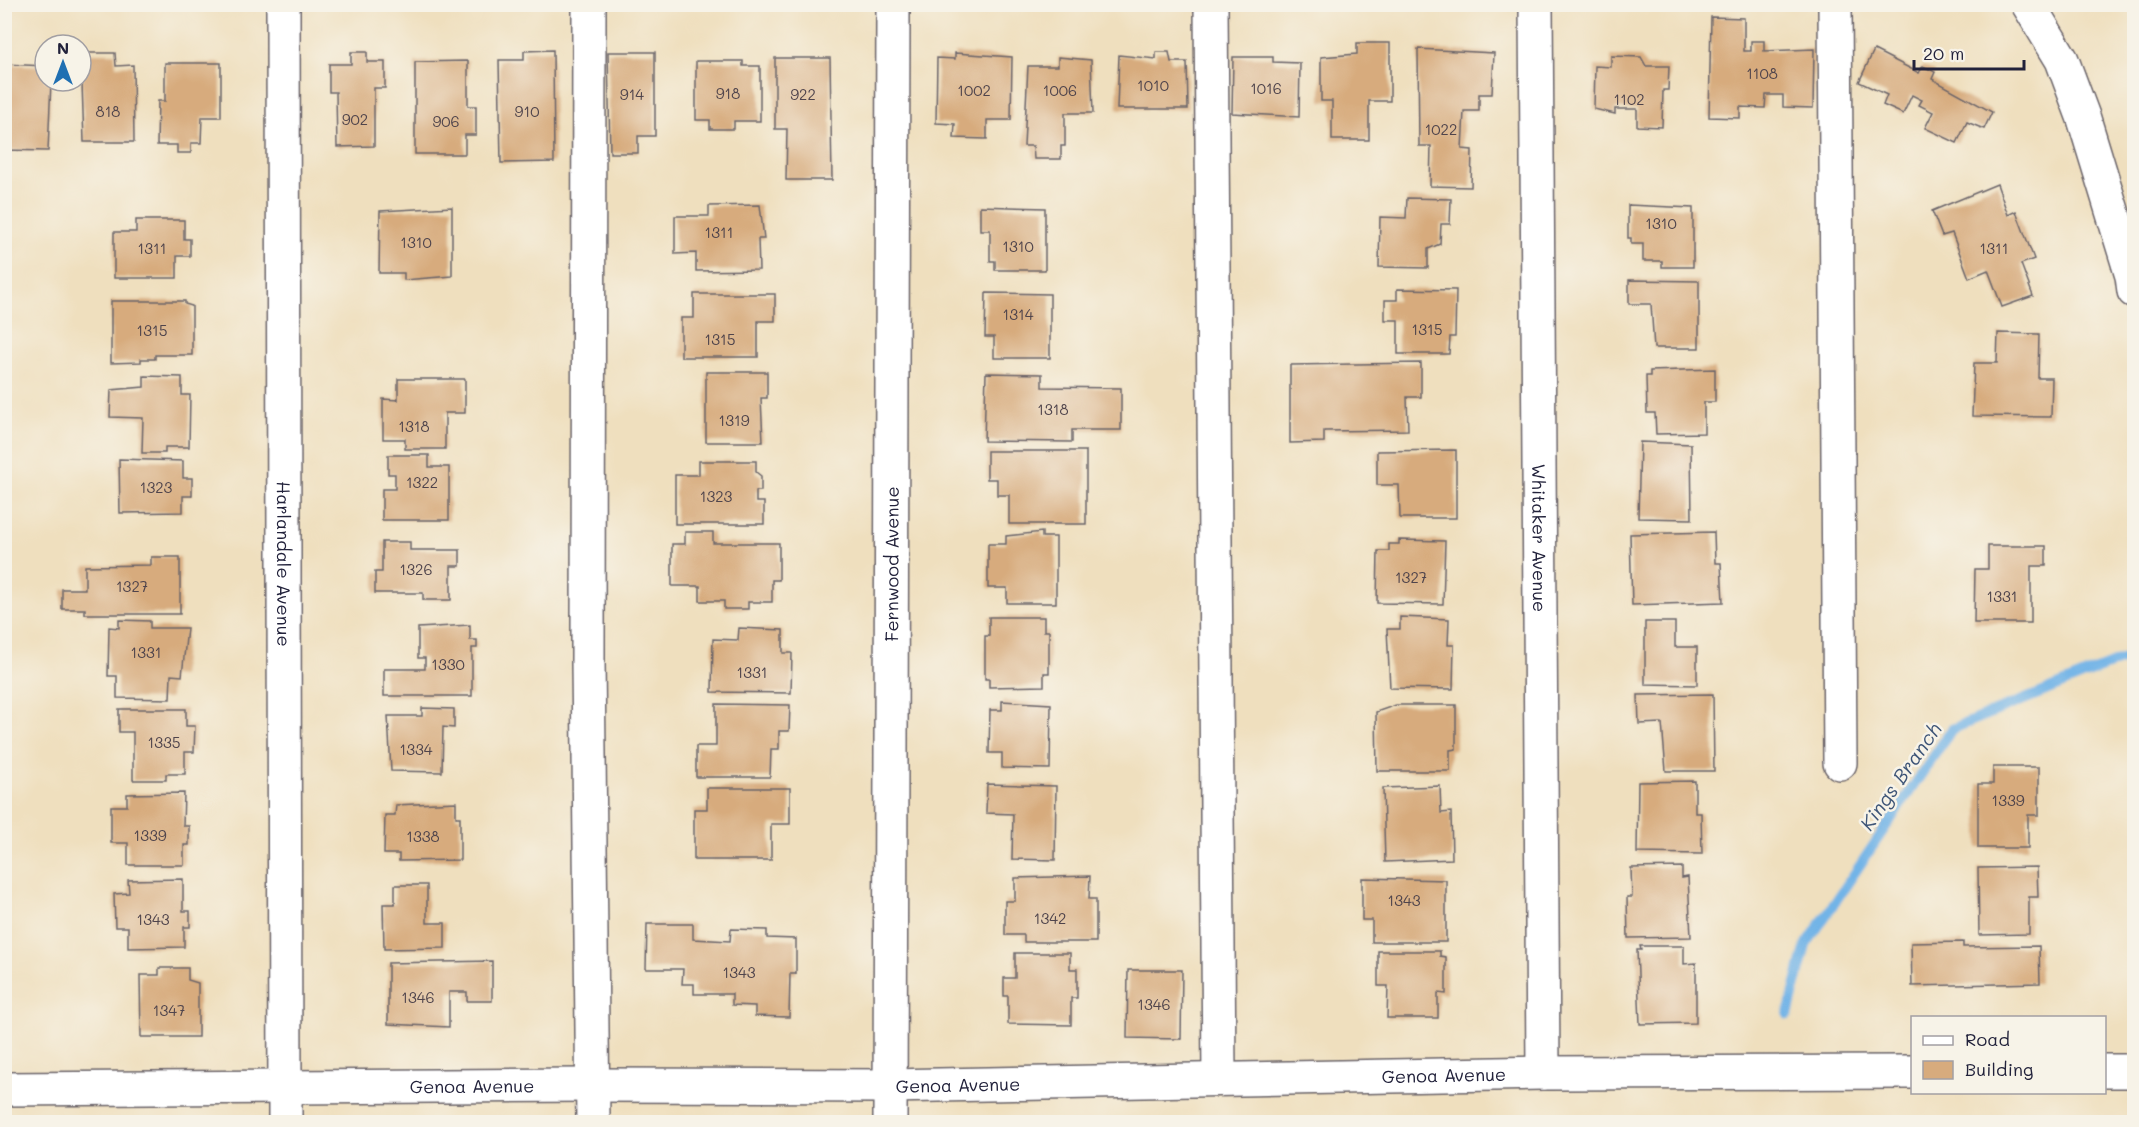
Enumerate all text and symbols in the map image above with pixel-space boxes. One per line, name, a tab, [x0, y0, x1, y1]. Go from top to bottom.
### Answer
north arrow	[33, 33, 93, 93]
scale bar	[1914, 33, 2024, 71]
text: N	[57, 37, 69, 58]
text: 20 m	[1923, 41, 1964, 65]
house number: 1108	[1746, 63, 1778, 83]
house number: 1010	[1137, 75, 1169, 95]
house number: 1016	[1250, 78, 1282, 98]
house number: 1002	[957, 80, 991, 100]
house number: 1006	[1043, 80, 1077, 100]
house number: 918	[716, 83, 740, 103]
house number: 914	[620, 84, 644, 104]
house number: 922	[790, 84, 816, 104]
house number: 1102	[1613, 89, 1645, 109]
house number: 818	[96, 101, 120, 121]
house number: 910	[515, 101, 539, 121]
house number: 902	[342, 109, 368, 129]
house number: 906	[432, 111, 460, 131]
house number: 1022	[1425, 119, 1457, 139]
house number: 1310	[1645, 213, 1677, 233]
house number: 1311	[705, 222, 733, 242]
house number: 1310	[400, 232, 432, 252]
house number: 1310	[1002, 236, 1034, 256]
house number: 1311	[138, 238, 166, 258]
house number: 1311	[1980, 238, 2008, 258]
house number: 1314	[1002, 304, 1034, 324]
house number: 1315	[1412, 319, 1442, 339]
house number: 1315	[137, 320, 167, 340]
house number: 1315	[705, 329, 735, 349]
house number: 1318	[1037, 399, 1069, 419]
house number: 1319	[718, 410, 750, 430]
house number: 1318	[398, 416, 430, 436]
street label: Whitaker Avenue	[1527, 464, 1552, 612]
house number: 1322	[406, 472, 438, 492]
house number: 1323	[140, 477, 173, 497]
street label: Harlandale Avenue	[272, 481, 296, 647]
house number: 1323	[700, 486, 733, 506]
street label: Fernwood Avenue	[879, 486, 904, 642]
house number: 1326	[400, 559, 432, 579]
house number: 1327	[1395, 567, 1427, 587]
house number: 1327	[116, 576, 148, 596]
house number: 1331	[1987, 586, 2018, 606]
house number: 1331	[131, 642, 162, 662]
house number: 1330	[431, 654, 465, 674]
house number: 1331	[737, 662, 768, 682]
water label: Kings Branch	[1853, 717, 1947, 835]
house number: 1335	[147, 732, 181, 752]
house number: 1334	[399, 739, 433, 759]
house number: 1339	[1991, 790, 2025, 810]
house number: 1339	[133, 825, 167, 845]
house number: 1338	[406, 826, 440, 846]
house number: 1343	[1387, 890, 1421, 910]
house number: 1342	[1034, 908, 1066, 928]
house number: 1343	[136, 909, 170, 929]
house number: 1343	[722, 962, 756, 982]
house number: 1346	[401, 987, 435, 1007]
house number: 1346	[1137, 994, 1171, 1014]
house number: 1347	[153, 1000, 185, 1020]
legend	[1911, 1016, 2106, 1094]
text: Road	[1965, 1027, 2010, 1051]
text: Building	[1965, 1057, 2033, 1081]
street label: Genoa Avenue	[1381, 1062, 1506, 1088]
street label: Genoa Avenue	[895, 1071, 1020, 1098]
street label: Genoa Avenue	[410, 1073, 534, 1098]

